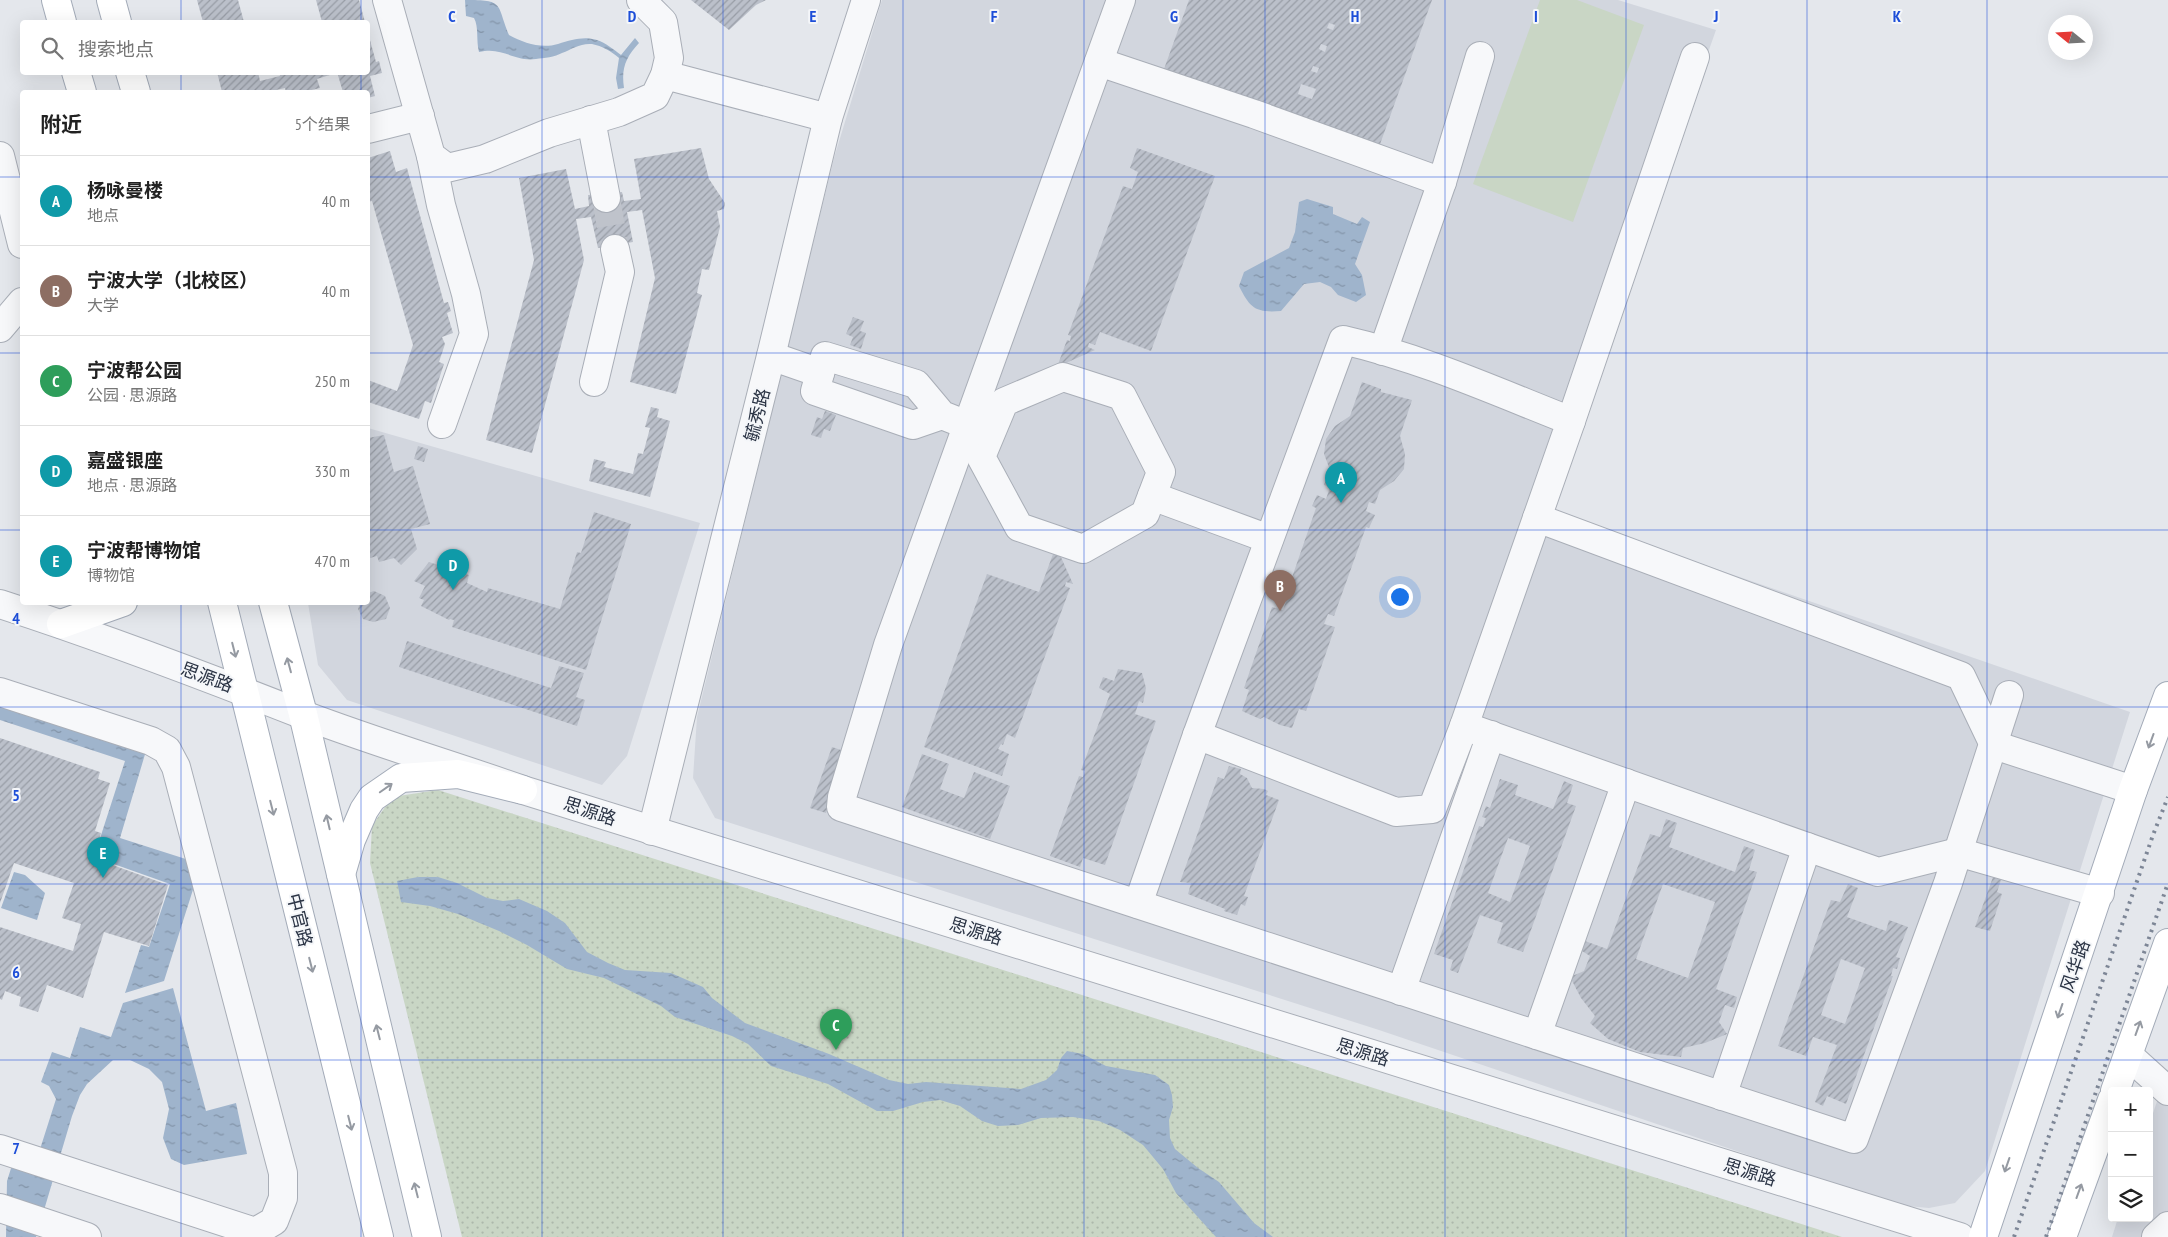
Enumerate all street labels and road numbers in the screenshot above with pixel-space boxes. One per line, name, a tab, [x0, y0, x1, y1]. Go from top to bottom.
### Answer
street label: 毓秀路	[739, 386, 775, 444]
street label: 思源路	[178, 657, 236, 697]
street label: 思源路	[561, 792, 619, 830]
street label: 中官路	[282, 891, 318, 949]
street label: 思源路	[947, 912, 1005, 950]
street label: 风华路	[2055, 937, 2095, 995]
street label: 思源路	[1334, 1033, 1392, 1071]
street label: 思源路	[1721, 1153, 1779, 1191]

